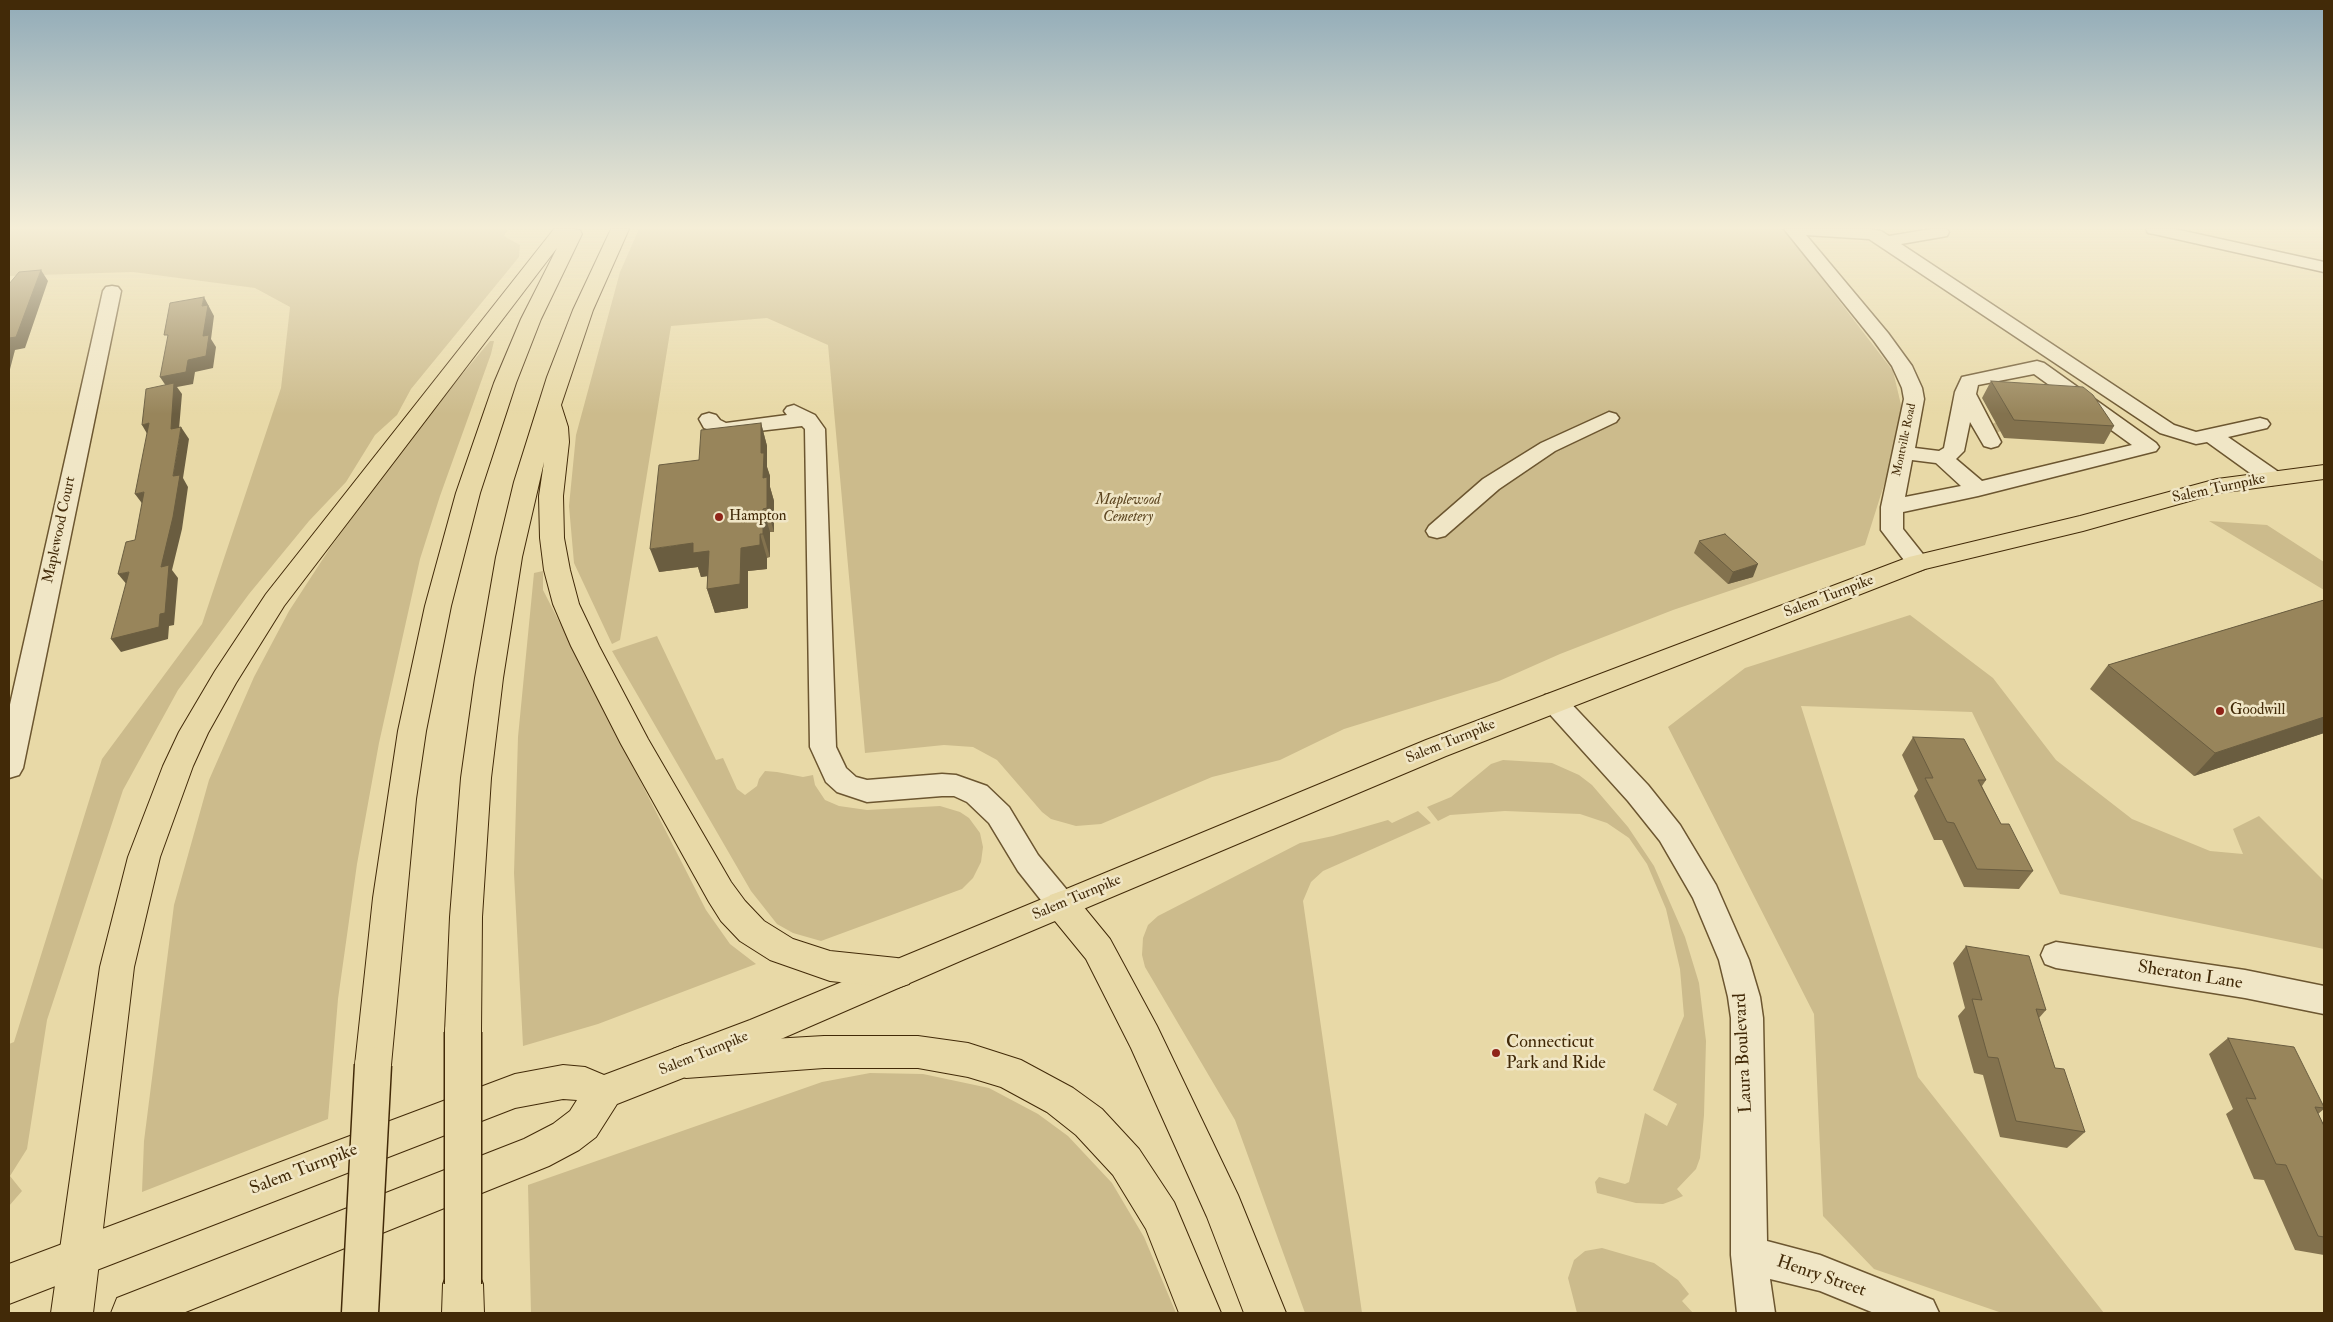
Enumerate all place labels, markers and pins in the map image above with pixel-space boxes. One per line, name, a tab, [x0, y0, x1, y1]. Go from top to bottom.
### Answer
place label: Hampton	[729, 508, 786, 526]
marker: Hampton	[713, 511, 725, 523]
place label: Goodwill	[2230, 702, 2285, 720]
marker: Goodwill	[2214, 705, 2226, 717]
place label: Connecticut Park and Ride	[1506, 1032, 1606, 1074]
marker: Connecticut Park and Ride	[1490, 1047, 1502, 1059]

